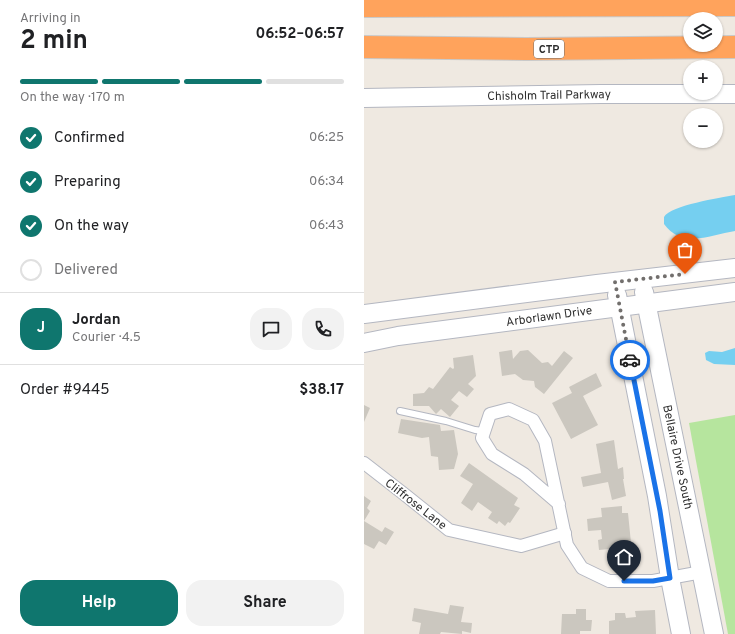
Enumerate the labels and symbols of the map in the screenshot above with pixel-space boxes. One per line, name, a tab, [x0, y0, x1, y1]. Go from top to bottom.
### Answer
road number: CTP	[534, 40, 564, 58]
street label: Chisholm Trail Parkway	[487, 87, 611, 105]
pin	[668, 233, 702, 274]
street label: Arborlawn Drive	[505, 303, 593, 331]
courier	[610, 340, 650, 380]
street label: Bellaire Drive South	[658, 403, 696, 511]
street label: Cliffrose Lane	[381, 476, 450, 534]
pin	[607, 540, 641, 581]

